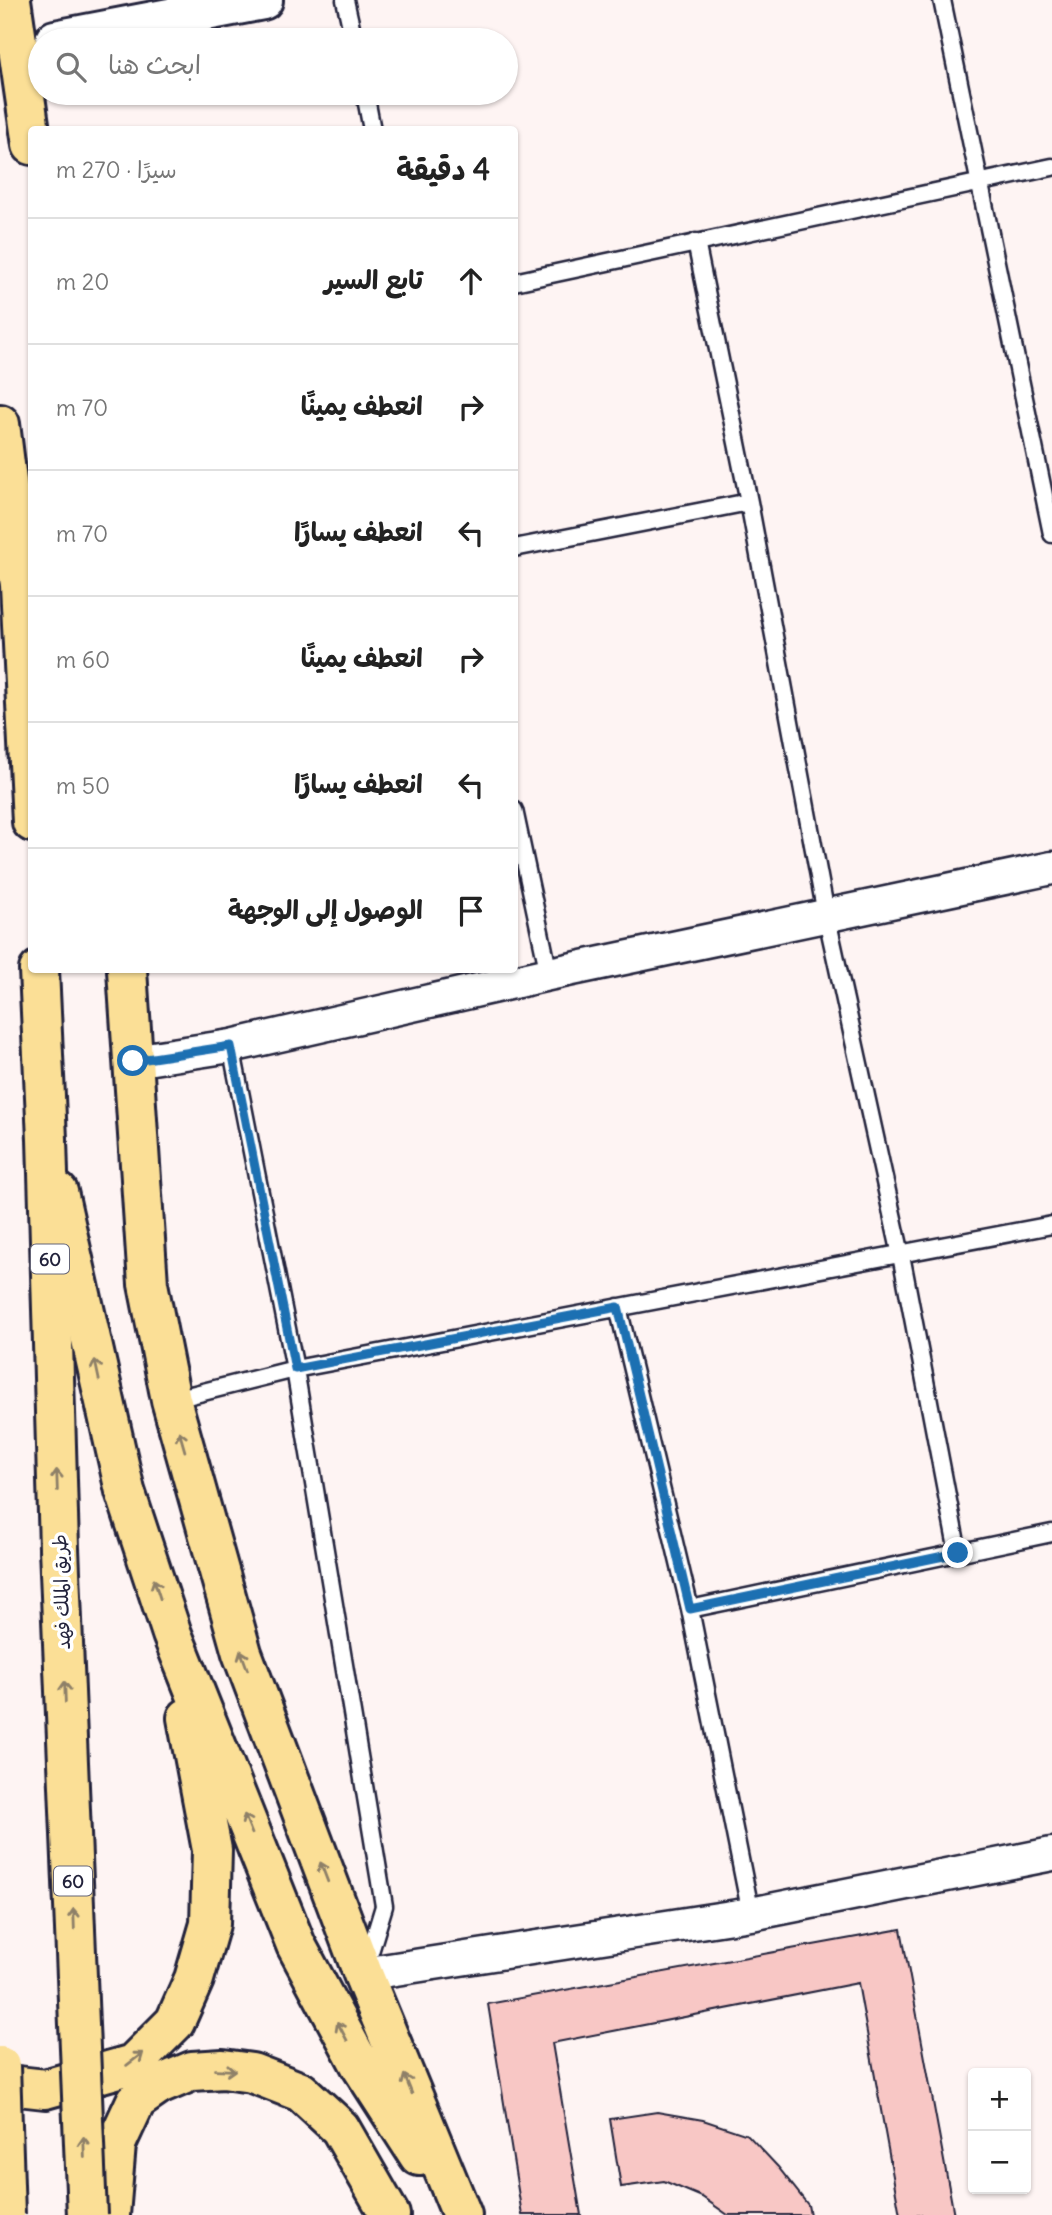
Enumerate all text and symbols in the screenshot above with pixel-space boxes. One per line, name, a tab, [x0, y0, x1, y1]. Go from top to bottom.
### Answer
search box	[28, 28, 518, 105]
icon: search	[52, 48, 90, 86]
text: ابحث هنا	[108, 48, 201, 81]
text: 4 دقيقة	[396, 150, 490, 188]
text: سيرًا · 270 m	[56, 155, 177, 184]
icon: ahead	[452, 262, 490, 300]
text: تابع السير	[324, 263, 423, 296]
text: 20 m	[56, 267, 109, 296]
icon: right	[452, 388, 490, 426]
text: انعطف يمينًا	[301, 389, 423, 422]
text: 70 m	[56, 393, 108, 422]
icon: left	[452, 514, 490, 552]
text: انعطف يسارًا	[294, 515, 423, 548]
text: 70 m	[56, 519, 108, 548]
icon: right	[452, 640, 490, 678]
text: انعطف يمينًا	[301, 641, 423, 674]
text: 60 m	[56, 645, 110, 674]
icon: left	[452, 766, 490, 804]
text: انعطف يسارًا	[294, 767, 423, 800]
text: 50 m	[56, 771, 110, 800]
icon: arrive	[452, 892, 490, 930]
text: الوصول إلى الوجهة	[228, 893, 423, 926]
route start	[117, 1045, 148, 1076]
road number: 60	[31, 1244, 69, 1274]
one-way arrow	[90, 1359, 104, 1382]
one-way arrow	[175, 1430, 188, 1453]
one-way arrow	[50, 1468, 64, 1491]
street label: طريق الملك فهد	[47, 1534, 75, 1650]
route end	[942, 1537, 973, 1568]
one-way arrow	[150, 1578, 163, 1600]
one-way arrow	[237, 1649, 249, 1671]
one-way arrow	[59, 1681, 72, 1704]
one-way arrow	[240, 1814, 253, 1835]
one-way arrow	[317, 1862, 330, 1884]
road number: 60	[54, 1867, 92, 1896]
one-way arrow	[68, 1908, 81, 1931]
one-way arrow	[335, 2021, 349, 2041]
one-way arrow	[126, 2052, 145, 2067]
one-way arrow	[213, 2064, 236, 2077]
map controls	[968, 2068, 1031, 2194]
button: +	[968, 2068, 1031, 2131]
one-way arrow	[401, 2074, 414, 2095]
button: −	[968, 2131, 1031, 2194]
one-way arrow	[77, 2136, 90, 2159]

